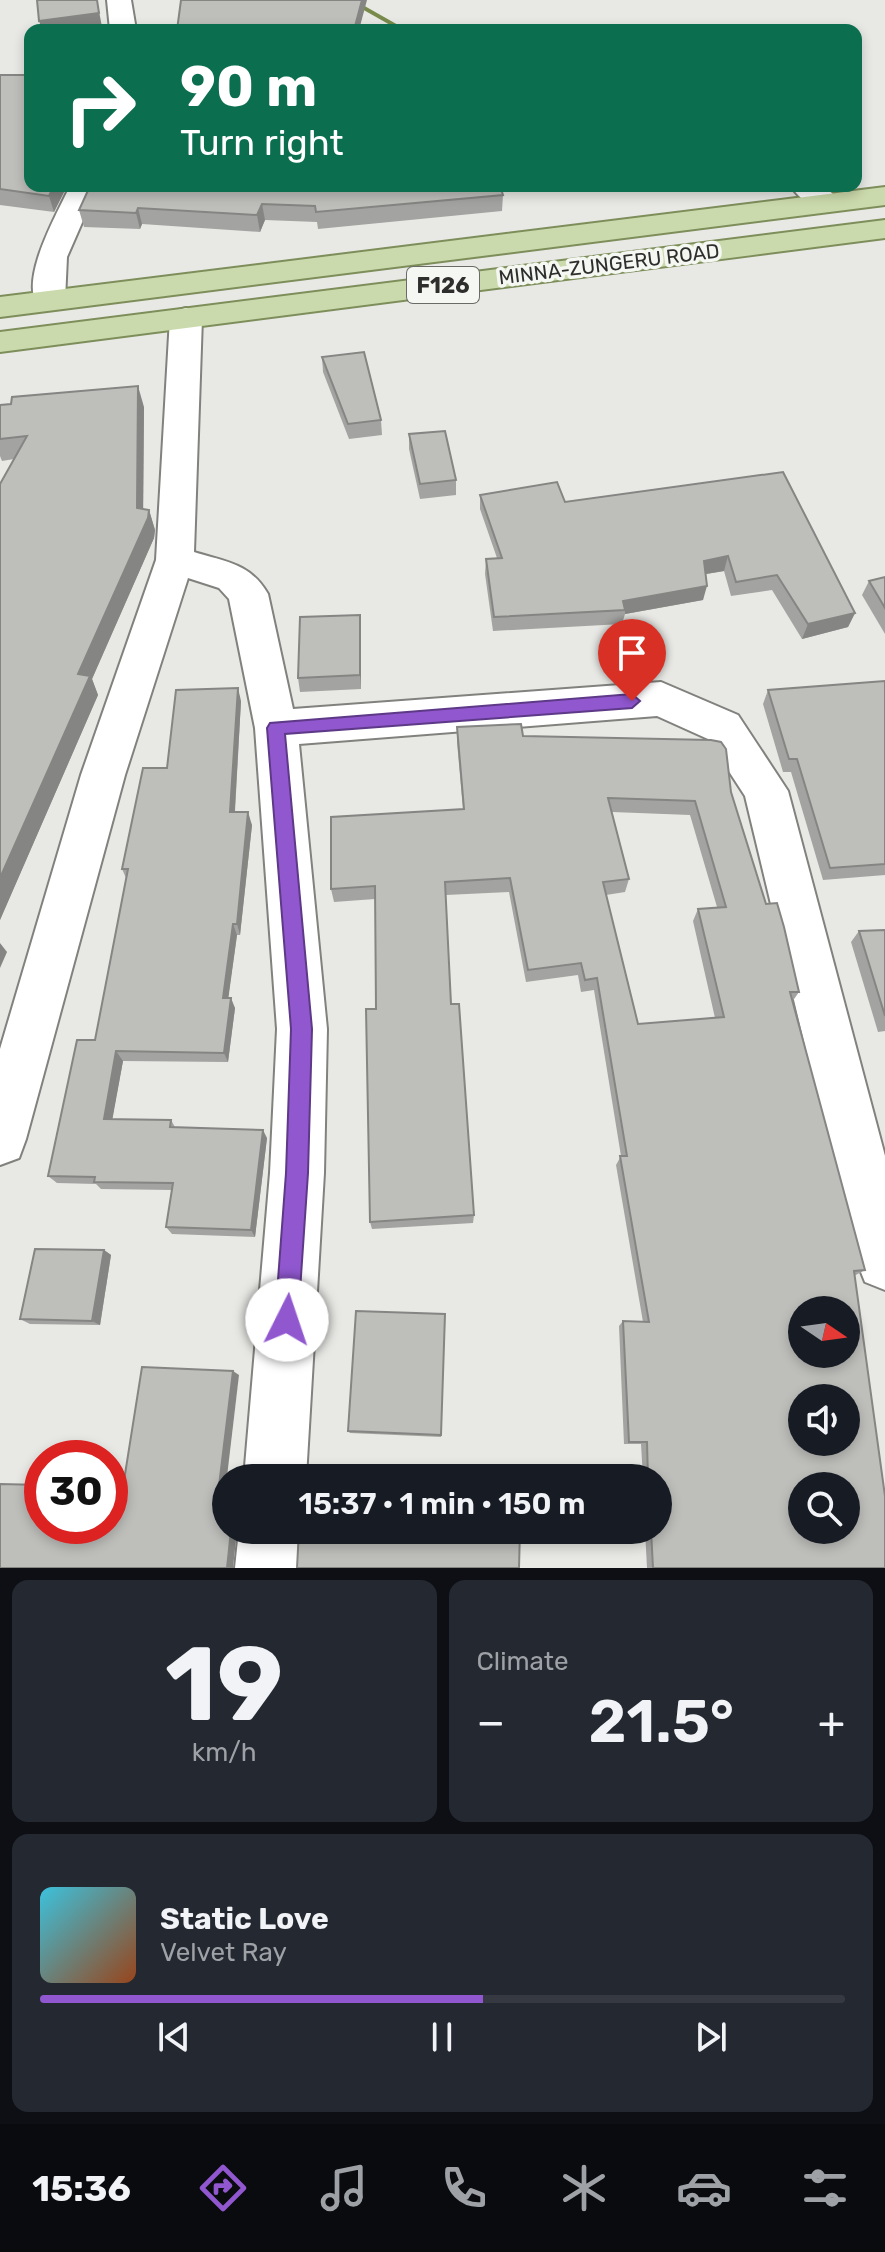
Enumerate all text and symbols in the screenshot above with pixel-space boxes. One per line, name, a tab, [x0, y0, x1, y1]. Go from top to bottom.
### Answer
text: 90 m	[180, 54, 317, 120]
icon: right	[48, 56, 152, 160]
text: Turn right	[180, 121, 344, 164]
street label: MINNA-ZUNGERU ROAD	[497, 239, 721, 289]
road number: F126	[407, 267, 479, 303]
pin	[598, 619, 666, 701]
icon: arrive	[610, 631, 654, 675]
position arrow	[245, 1278, 329, 1362]
north arrow	[788, 1296, 860, 1368]
map controls	[788, 1296, 860, 1544]
button: sound	[788, 1384, 860, 1456]
speed limit sign: 30	[24, 1440, 128, 1544]
button: search	[788, 1472, 860, 1544]
text: 15:37 · 1 min · 150 m	[299, 1486, 585, 1522]
text: 19	[165, 1623, 283, 1746]
text: Climate	[477, 1646, 569, 1677]
text: 21.5°	[589, 1686, 734, 1757]
text: −	[477, 1696, 505, 1748]
text: +	[818, 1696, 845, 1748]
text: km/h	[192, 1737, 257, 1768]
text: Static Love	[160, 1901, 329, 1937]
text: Velvet Ray	[160, 1937, 287, 1968]
icon: previous	[152, 2015, 196, 2059]
icon: pause	[420, 2015, 464, 2059]
icon: next	[689, 2015, 733, 2059]
icon: directions	[195, 2160, 251, 2216]
icon: music	[316, 2160, 372, 2216]
icon: phone	[436, 2160, 492, 2216]
icon: climate	[556, 2160, 612, 2216]
icon: car	[676, 2160, 732, 2216]
icon: filters	[797, 2160, 853, 2216]
text: 15:36	[32, 2167, 131, 2210]

